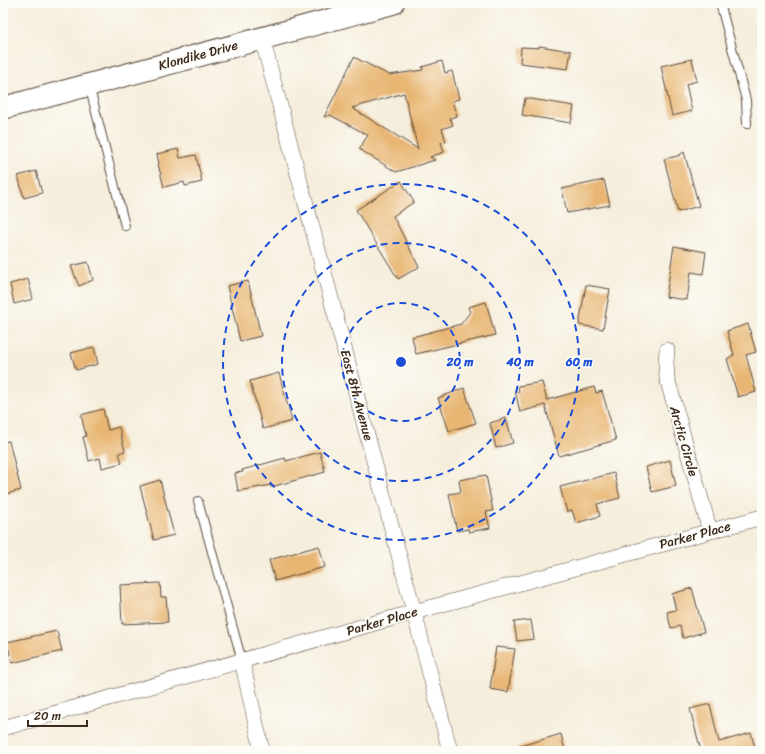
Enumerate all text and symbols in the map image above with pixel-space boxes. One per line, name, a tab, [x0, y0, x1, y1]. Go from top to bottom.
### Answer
street label: Klondike Drive	[156, 33, 241, 77]
street label: East 8th Avenue	[334, 347, 380, 443]
text: 20 m	[446, 351, 474, 373]
text: 40 m	[505, 351, 534, 373]
text: 60 m	[565, 351, 593, 373]
centre of rings	[394, 355, 408, 369]
street label: Arctic Circle	[663, 402, 705, 479]
street label: Parker Place	[657, 514, 734, 556]
street label: Parker Place	[344, 600, 421, 642]
scale bar	[28, 702, 87, 728]
text: 20 m	[34, 705, 61, 727]

